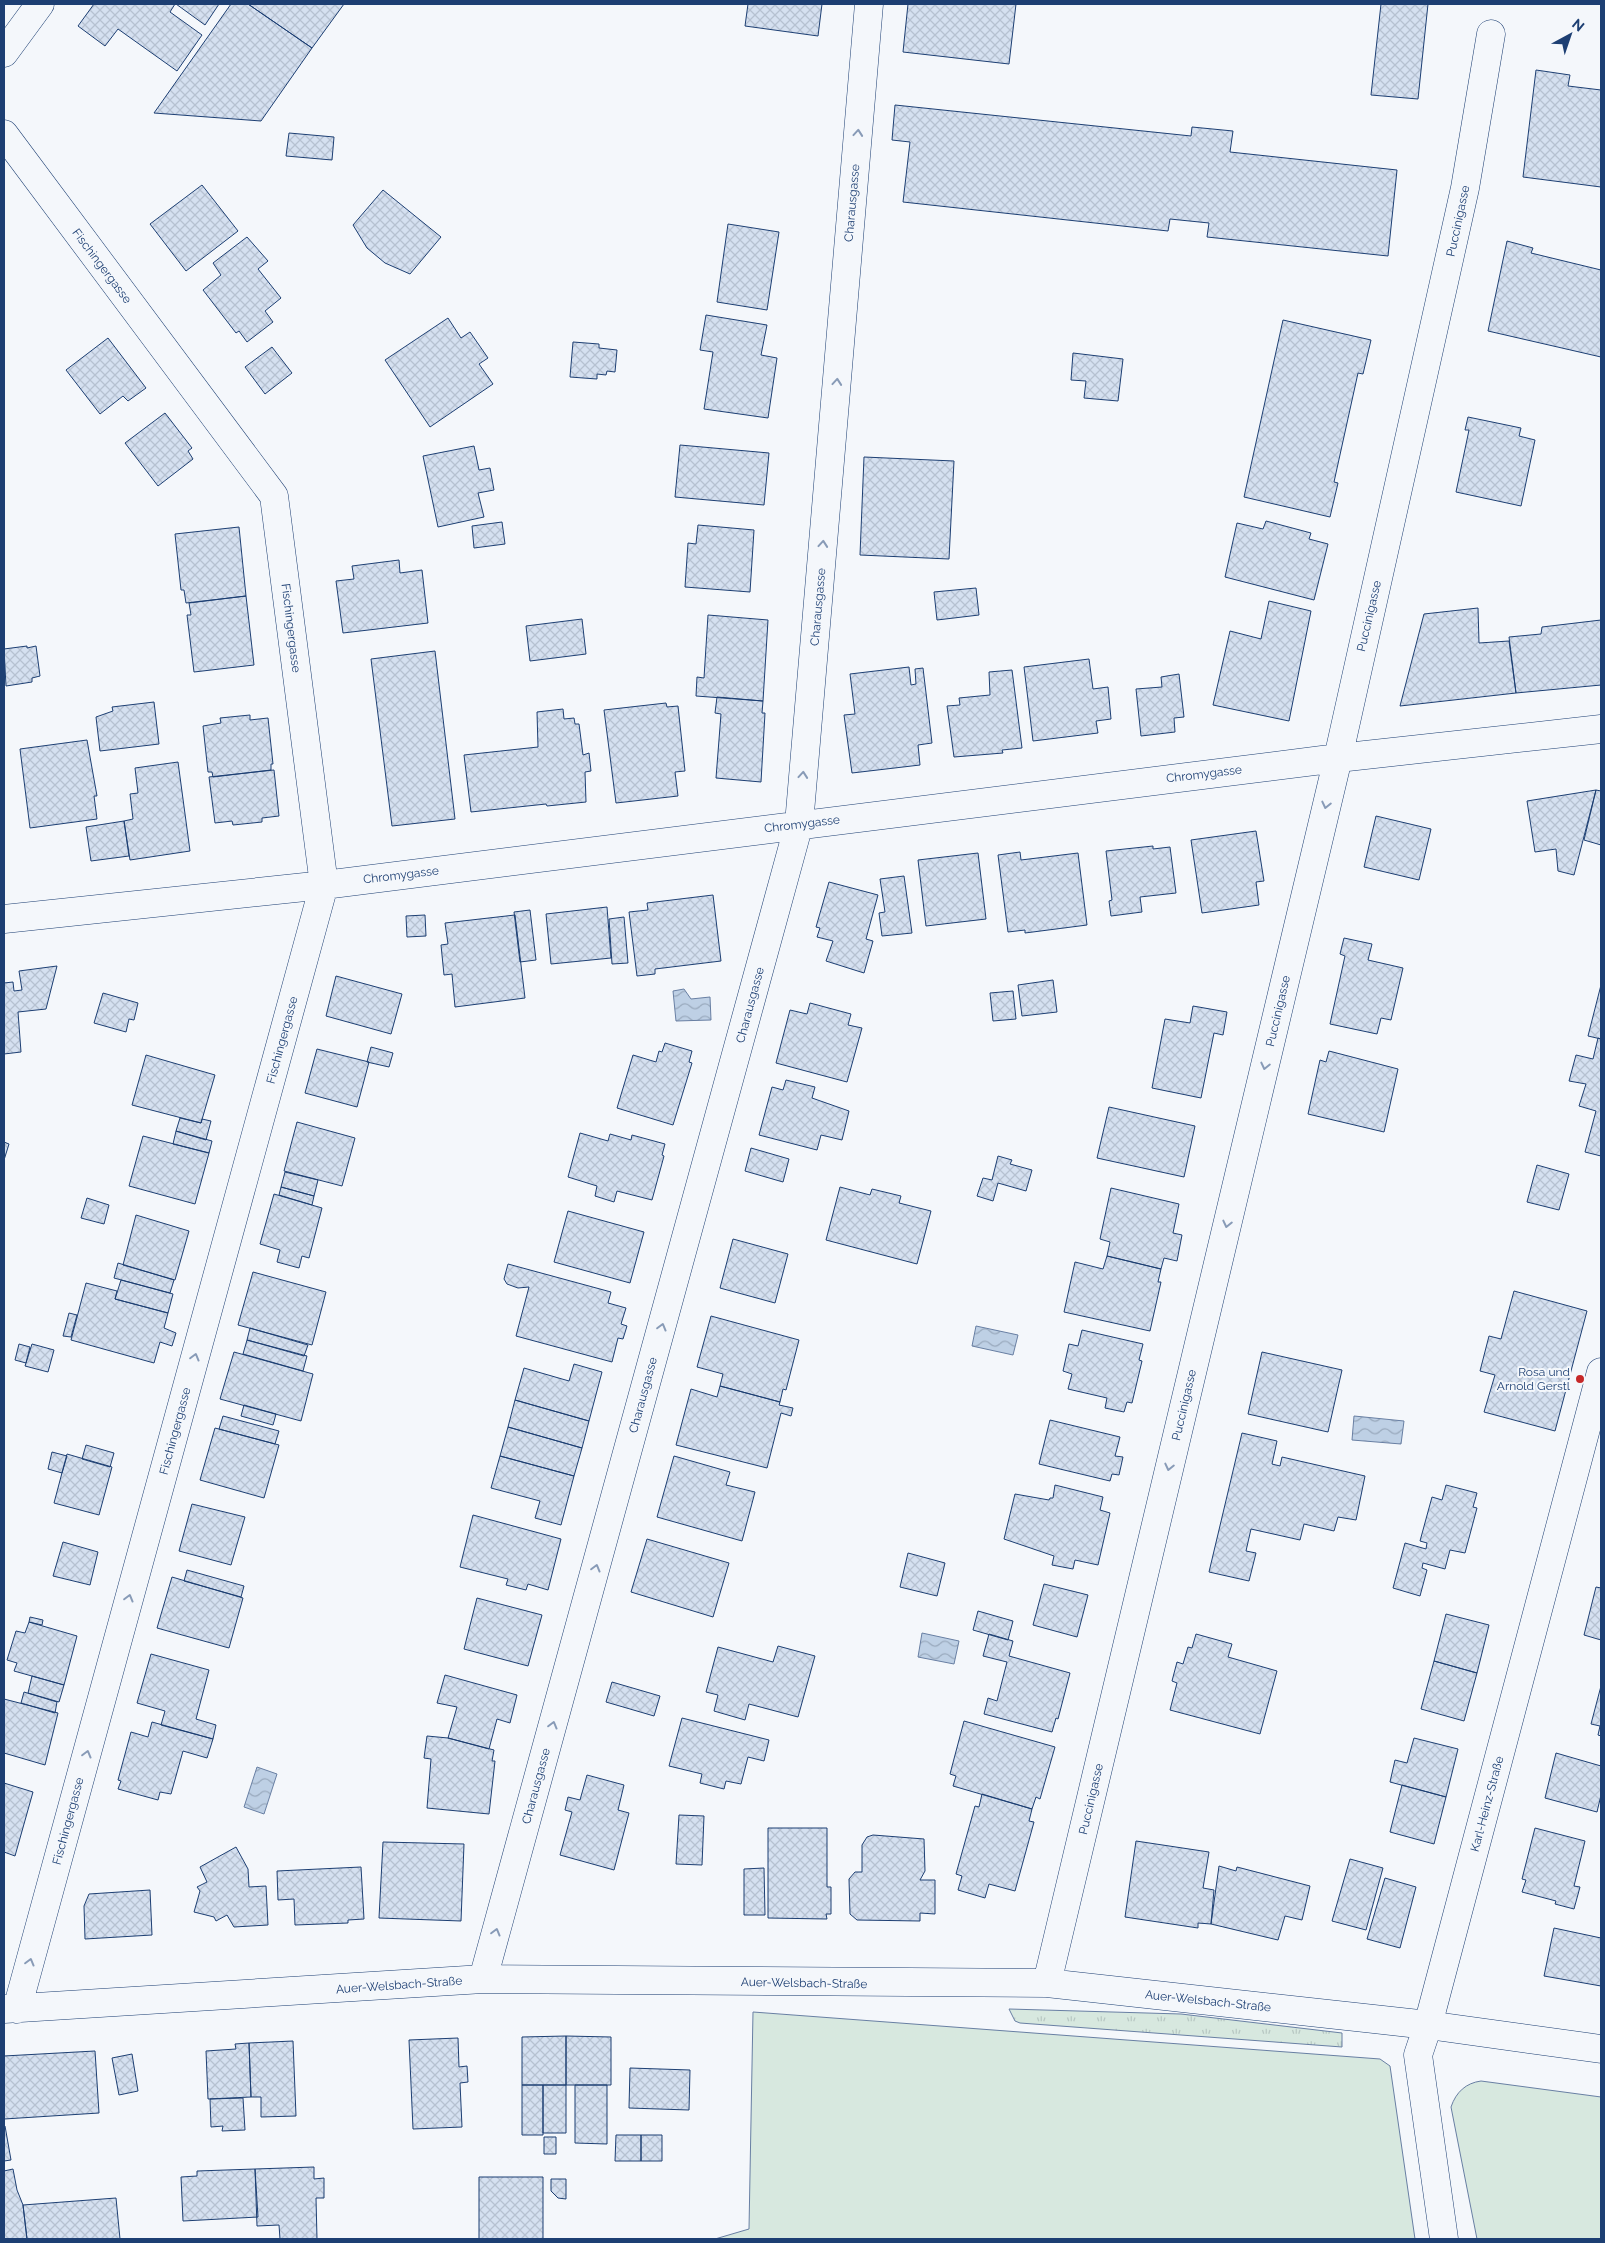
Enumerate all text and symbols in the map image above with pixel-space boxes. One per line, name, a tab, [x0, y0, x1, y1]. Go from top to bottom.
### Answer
north arrow	[1545, 10, 1595, 60]
text: N	[1569, 15, 1588, 35]
one-way arrow	[852, 129, 863, 137]
street label: Charausgasse	[842, 164, 862, 242]
street label: Puccinigasse	[1444, 184, 1472, 258]
street label: Fischingergasse	[69, 226, 135, 306]
one-way arrow	[831, 378, 842, 386]
one-way arrow	[817, 540, 828, 548]
street label: Charausgasse	[808, 568, 828, 646]
street label: Puccinigasse	[1354, 579, 1384, 653]
street label: Fischingergasse	[279, 583, 303, 673]
street label: Chromygasse	[1165, 762, 1243, 786]
one-way arrow	[798, 771, 809, 779]
one-way arrow	[1321, 801, 1332, 810]
street label: Chromygasse	[763, 812, 841, 836]
street label: Chromygasse	[362, 863, 440, 887]
street label: Charausgasse	[733, 966, 767, 1044]
street label: Puccinigasse	[1263, 974, 1293, 1048]
street label: Fischingergasse	[264, 995, 300, 1085]
one-way arrow	[1260, 1061, 1271, 1070]
one-way arrow	[1222, 1219, 1233, 1228]
one-way arrow	[656, 1323, 666, 1332]
one-way arrow	[190, 1353, 200, 1361]
street label: Charausgasse	[626, 1356, 660, 1434]
place label: Rosa und Arnold Gerstl	[1497, 1365, 1571, 1393]
street label: Puccinigasse	[1169, 1368, 1199, 1442]
marker: Rosa und Arnold Gerstl	[1574, 1373, 1586, 1385]
street label: Fischingergasse	[157, 1386, 193, 1476]
one-way arrow	[1164, 1462, 1175, 1471]
one-way arrow	[590, 1565, 600, 1573]
one-way arrow	[124, 1594, 134, 1602]
one-way arrow	[547, 1721, 557, 1729]
street label: Charausgasse	[519, 1747, 553, 1825]
one-way arrow	[81, 1751, 91, 1759]
street label: Karl-Heinz-Straße	[1468, 1755, 1506, 1853]
street label: Puccinigasse	[1076, 1762, 1106, 1836]
street label: Fischingergasse	[50, 1776, 86, 1866]
one-way arrow	[490, 1928, 501, 1937]
one-way arrow	[24, 1957, 35, 1966]
street label: Auer-Welsbach-Straße	[335, 1974, 463, 1996]
street label: Auer-Welsbach-Straße	[741, 1975, 867, 1991]
street label: Auer-Welsbach-Straße	[1144, 1987, 1272, 2015]

